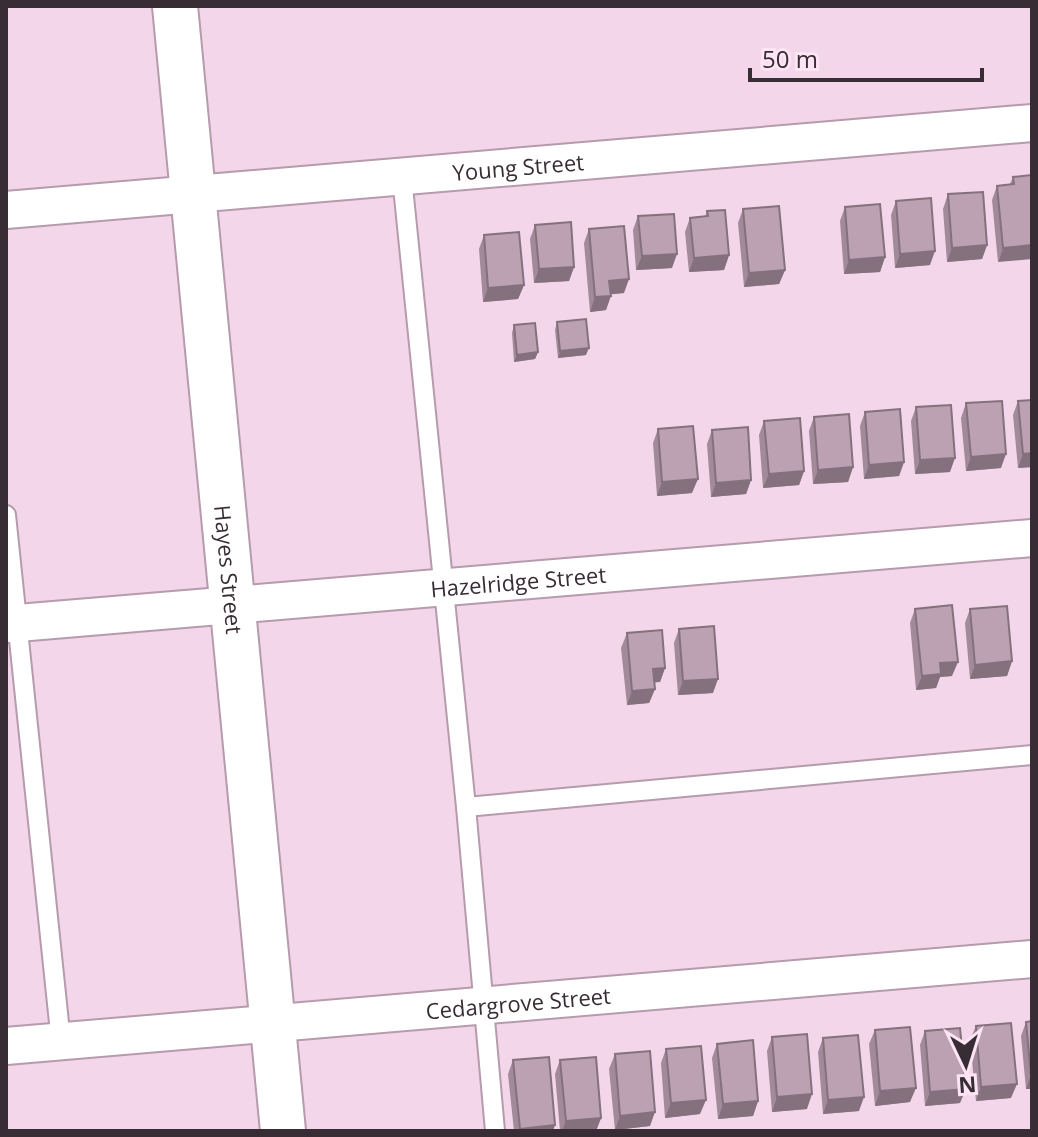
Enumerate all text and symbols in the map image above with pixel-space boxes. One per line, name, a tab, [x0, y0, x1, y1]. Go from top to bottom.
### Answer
scale bar	[750, 32, 982, 82]
text: 50 m	[762, 42, 818, 75]
street label: Young Street	[451, 146, 585, 187]
street label: Hayes Street	[208, 503, 250, 635]
street label: Hazelridge Street	[429, 559, 607, 603]
street label: Cedargrove Street	[424, 980, 612, 1025]
north arrow	[926, 1025, 1006, 1105]
text: N	[957, 1070, 977, 1102]

